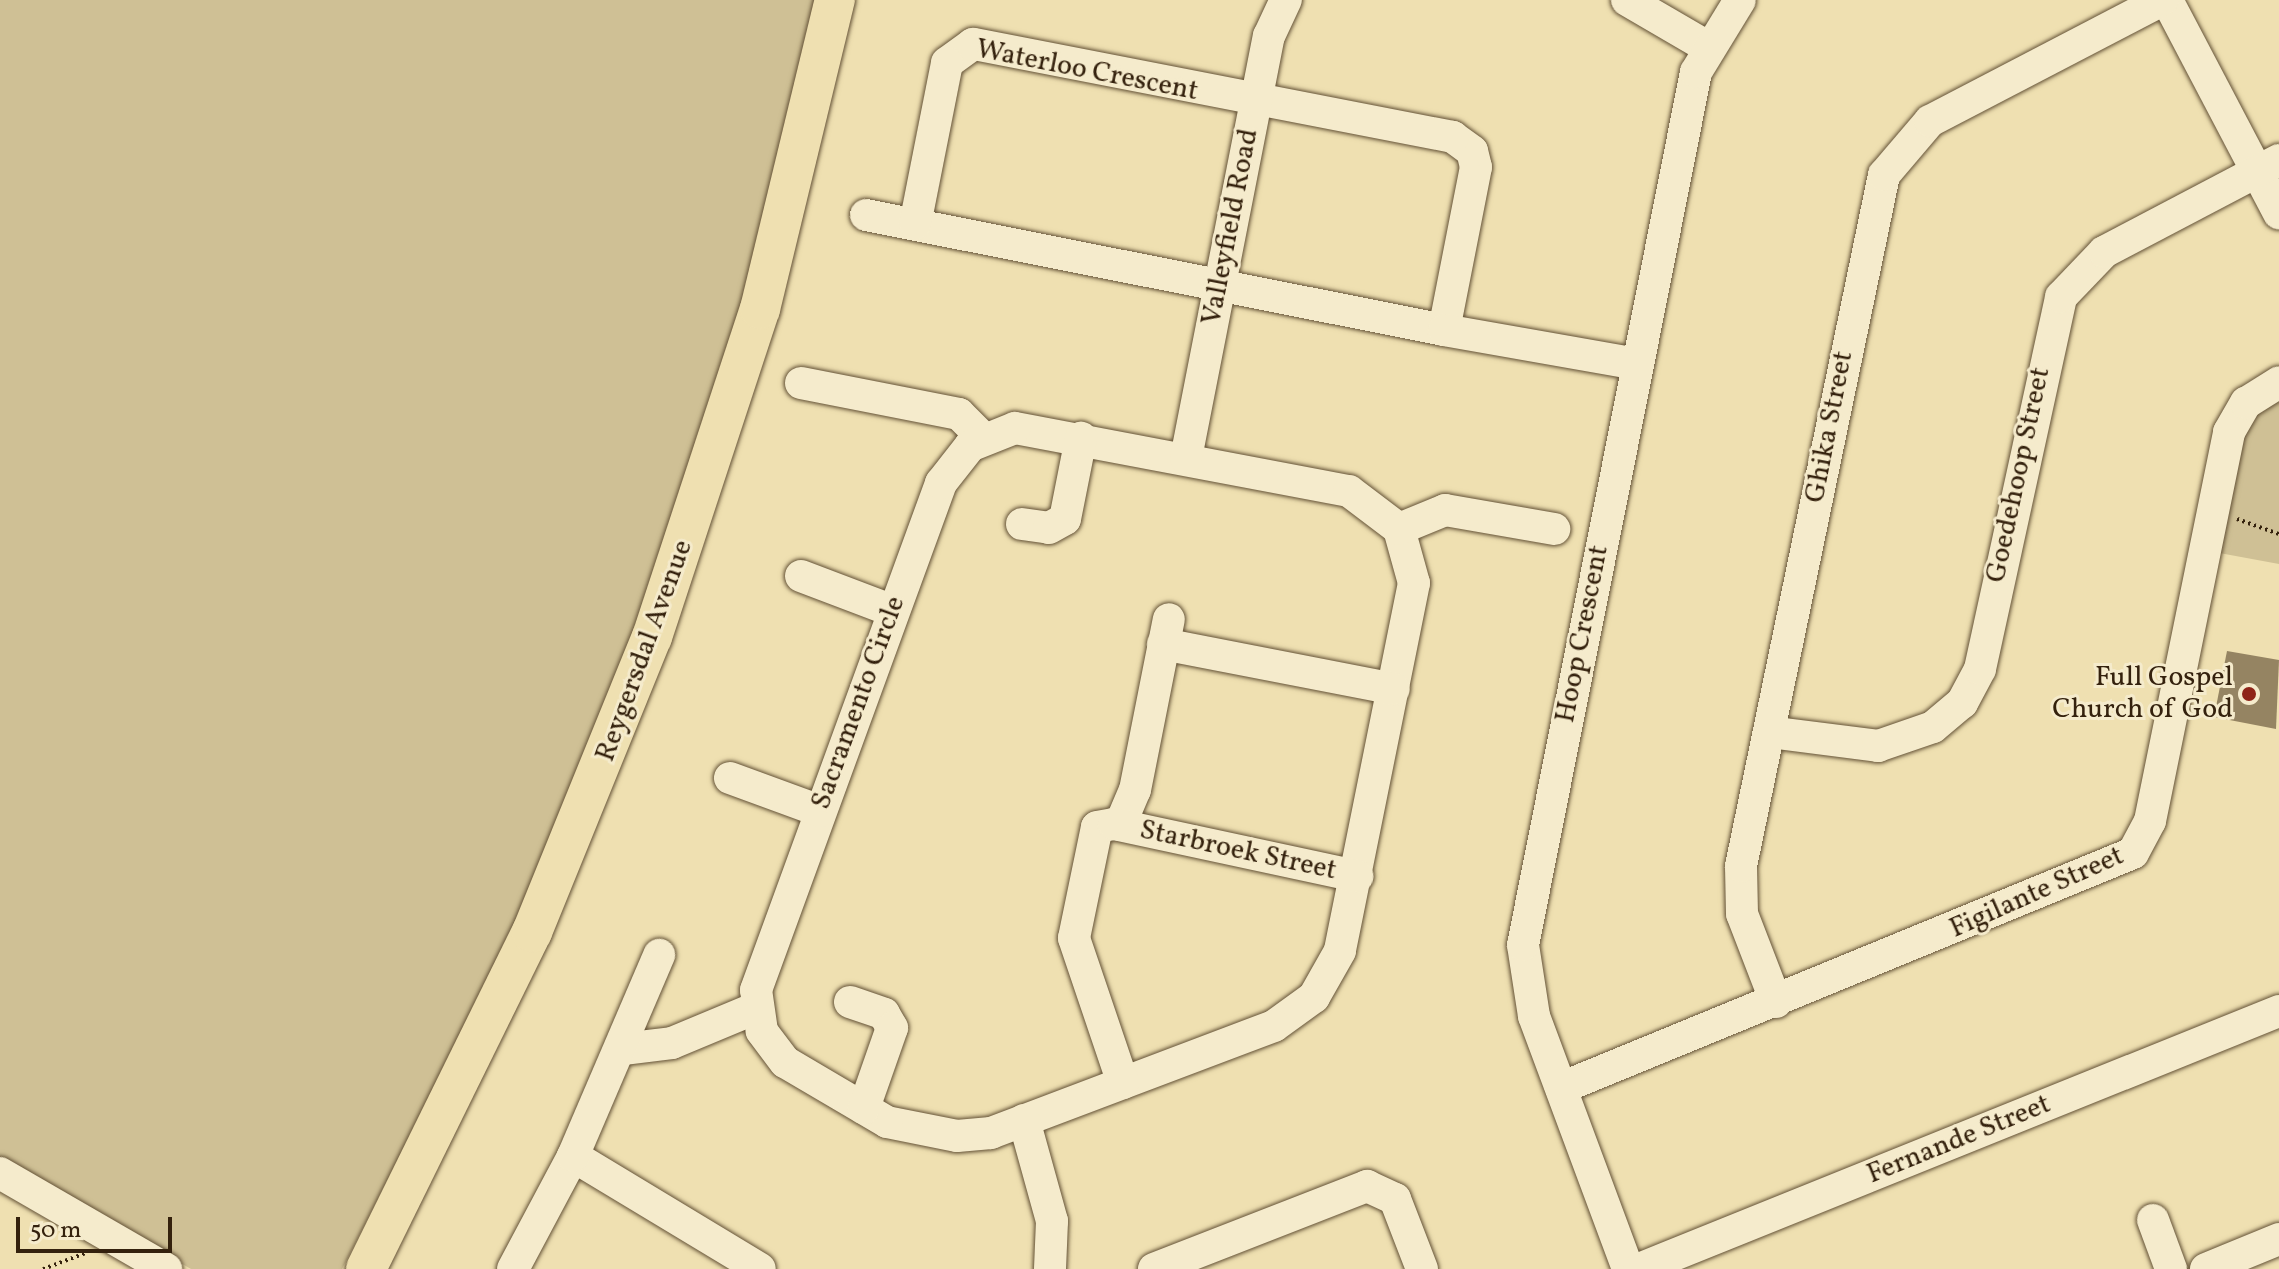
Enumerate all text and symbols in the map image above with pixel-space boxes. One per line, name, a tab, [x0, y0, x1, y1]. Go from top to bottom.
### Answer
street label: Waterloo Crescent	[973, 33, 1201, 109]
street label: Valleyfield Road	[1195, 126, 1267, 328]
street label: Ghika Street	[1799, 348, 1861, 506]
street label: Goedehoop Street	[1980, 364, 2058, 586]
street label: Reygersdal Avenue	[589, 536, 701, 766]
street label: Hoop Crescent	[1549, 542, 1617, 726]
street label: Sacramento Circle	[805, 592, 913, 814]
place label: Full Gospel Church of God	[2055, 661, 2233, 727]
marker: Full Gospel Church of God	[2240, 685, 2258, 703]
street label: Starbroek Street	[1136, 814, 1340, 888]
street label: Figilante Street	[1945, 840, 2129, 946]
street label: Fernande Street	[1862, 1088, 2056, 1192]
scale bar	[20, 1201, 176, 1251]
text: 50 m	[30, 1214, 82, 1248]

